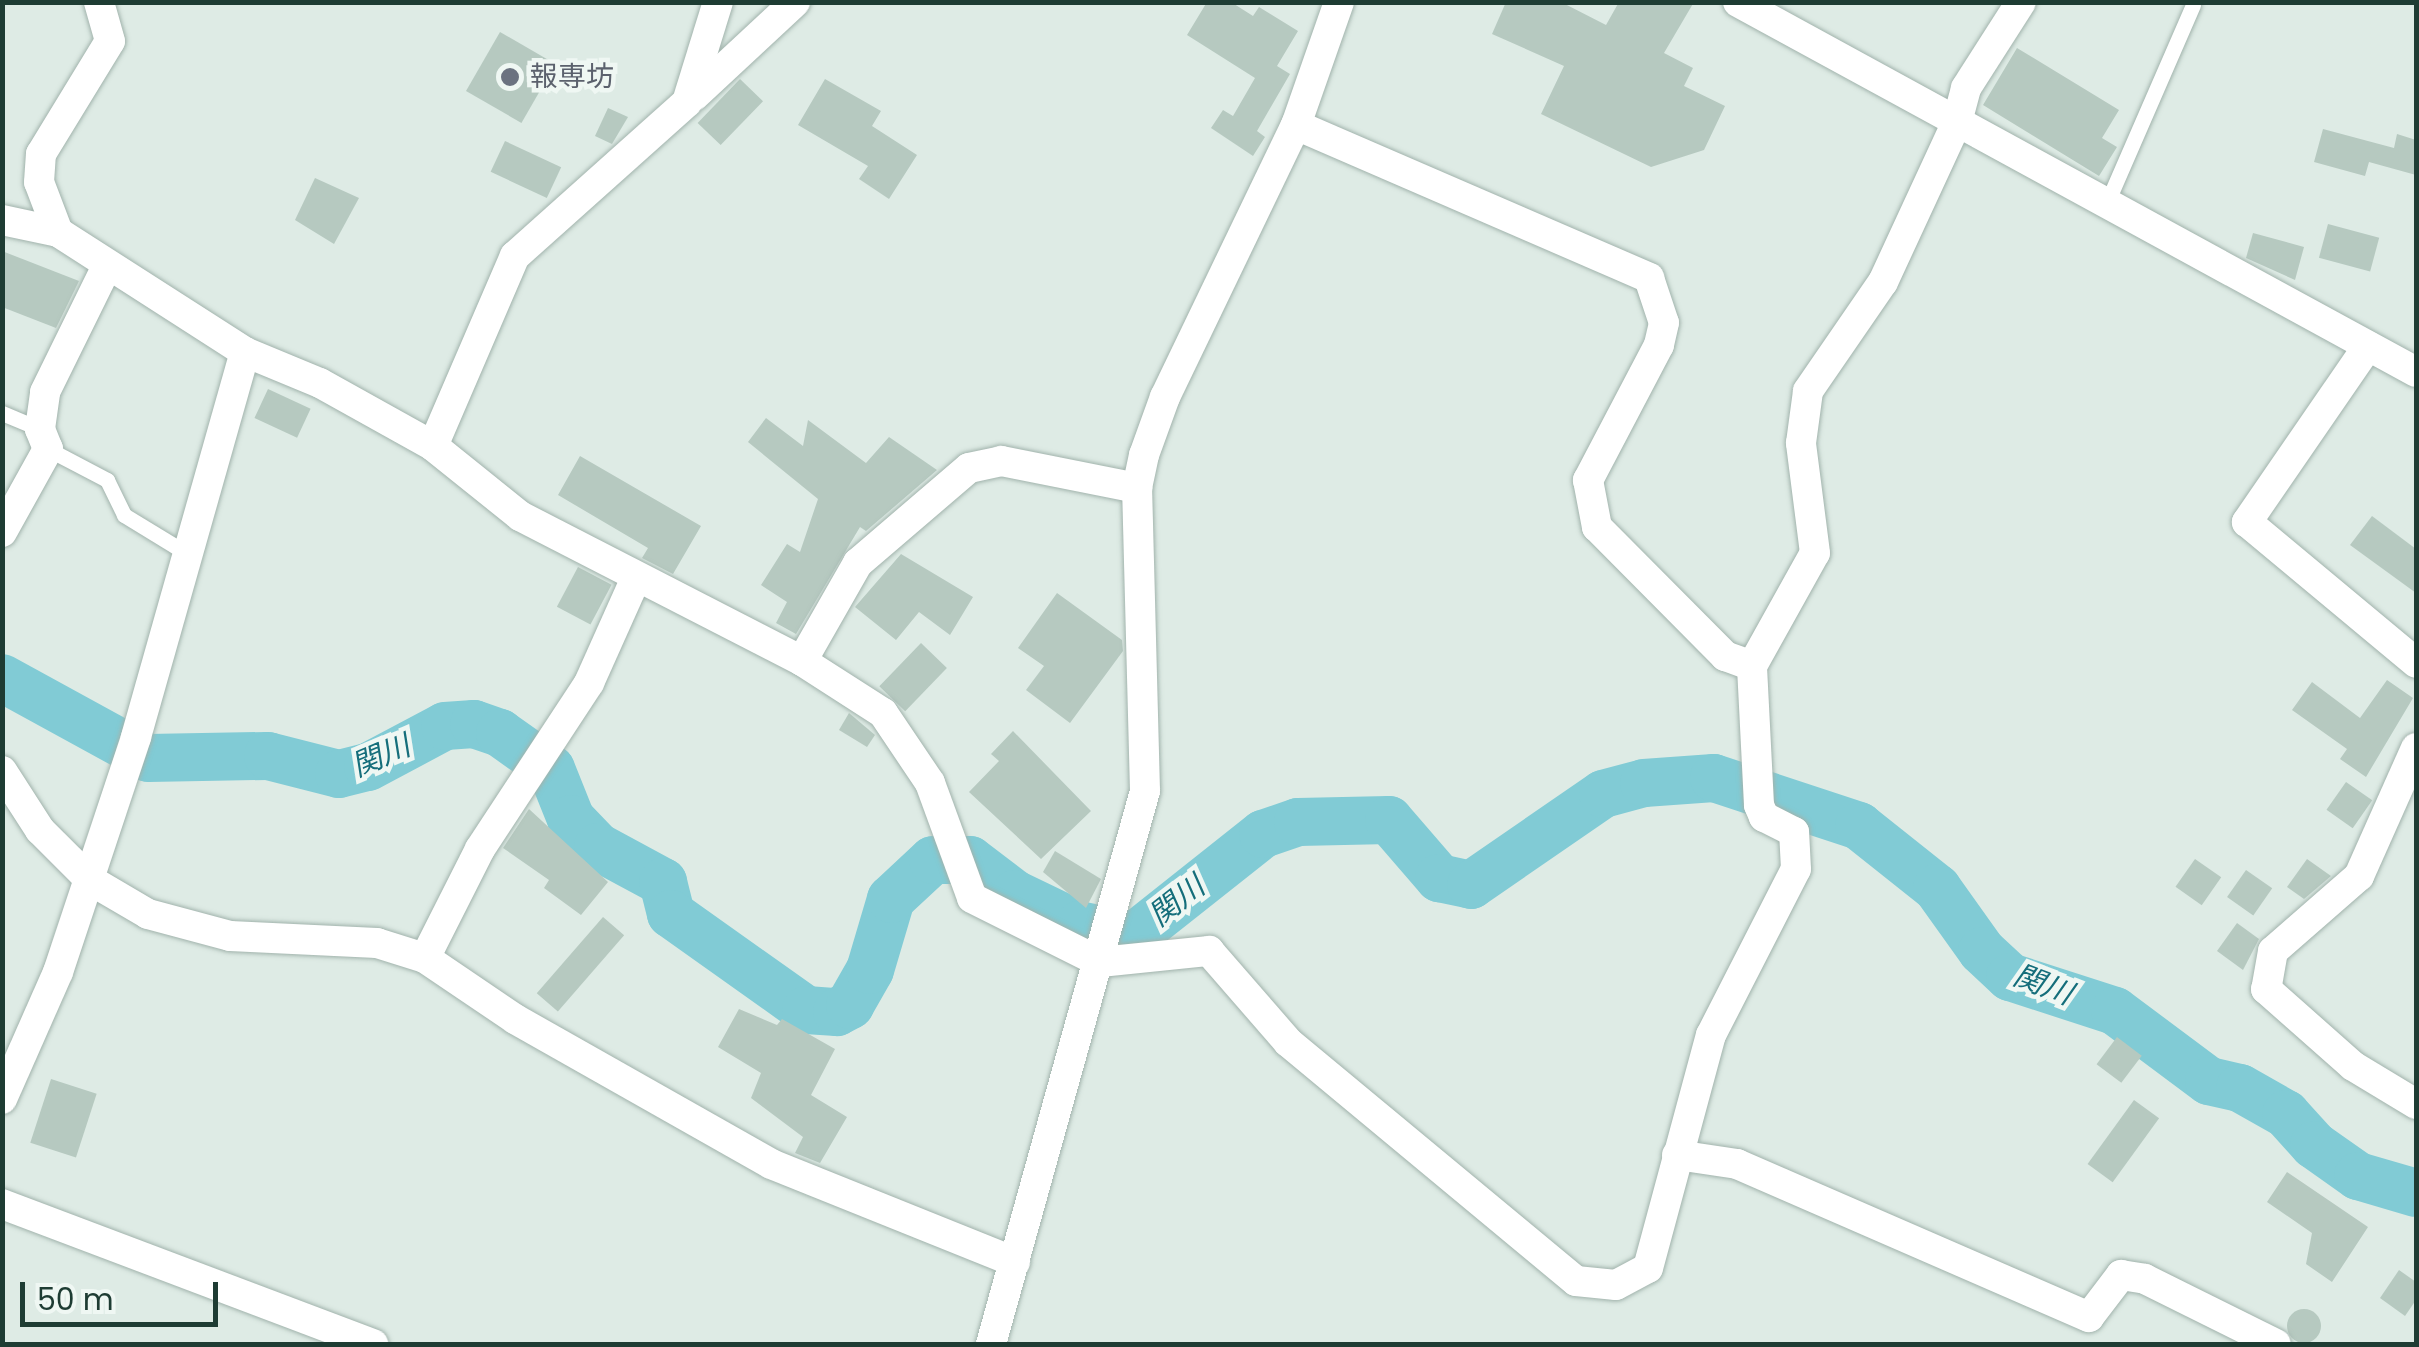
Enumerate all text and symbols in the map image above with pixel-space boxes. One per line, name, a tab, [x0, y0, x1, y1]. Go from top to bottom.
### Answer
place label: 報専坊	[530, 60, 614, 94]
marker: 報専坊	[499, 66, 521, 88]
water label: 関川	[346, 728, 416, 784]
water label: 関川	[1142, 868, 1212, 934]
water label: 関川	[2009, 957, 2077, 1013]
scale bar	[25, 1262, 222, 1324]
text: 50 m	[37, 1278, 114, 1321]

